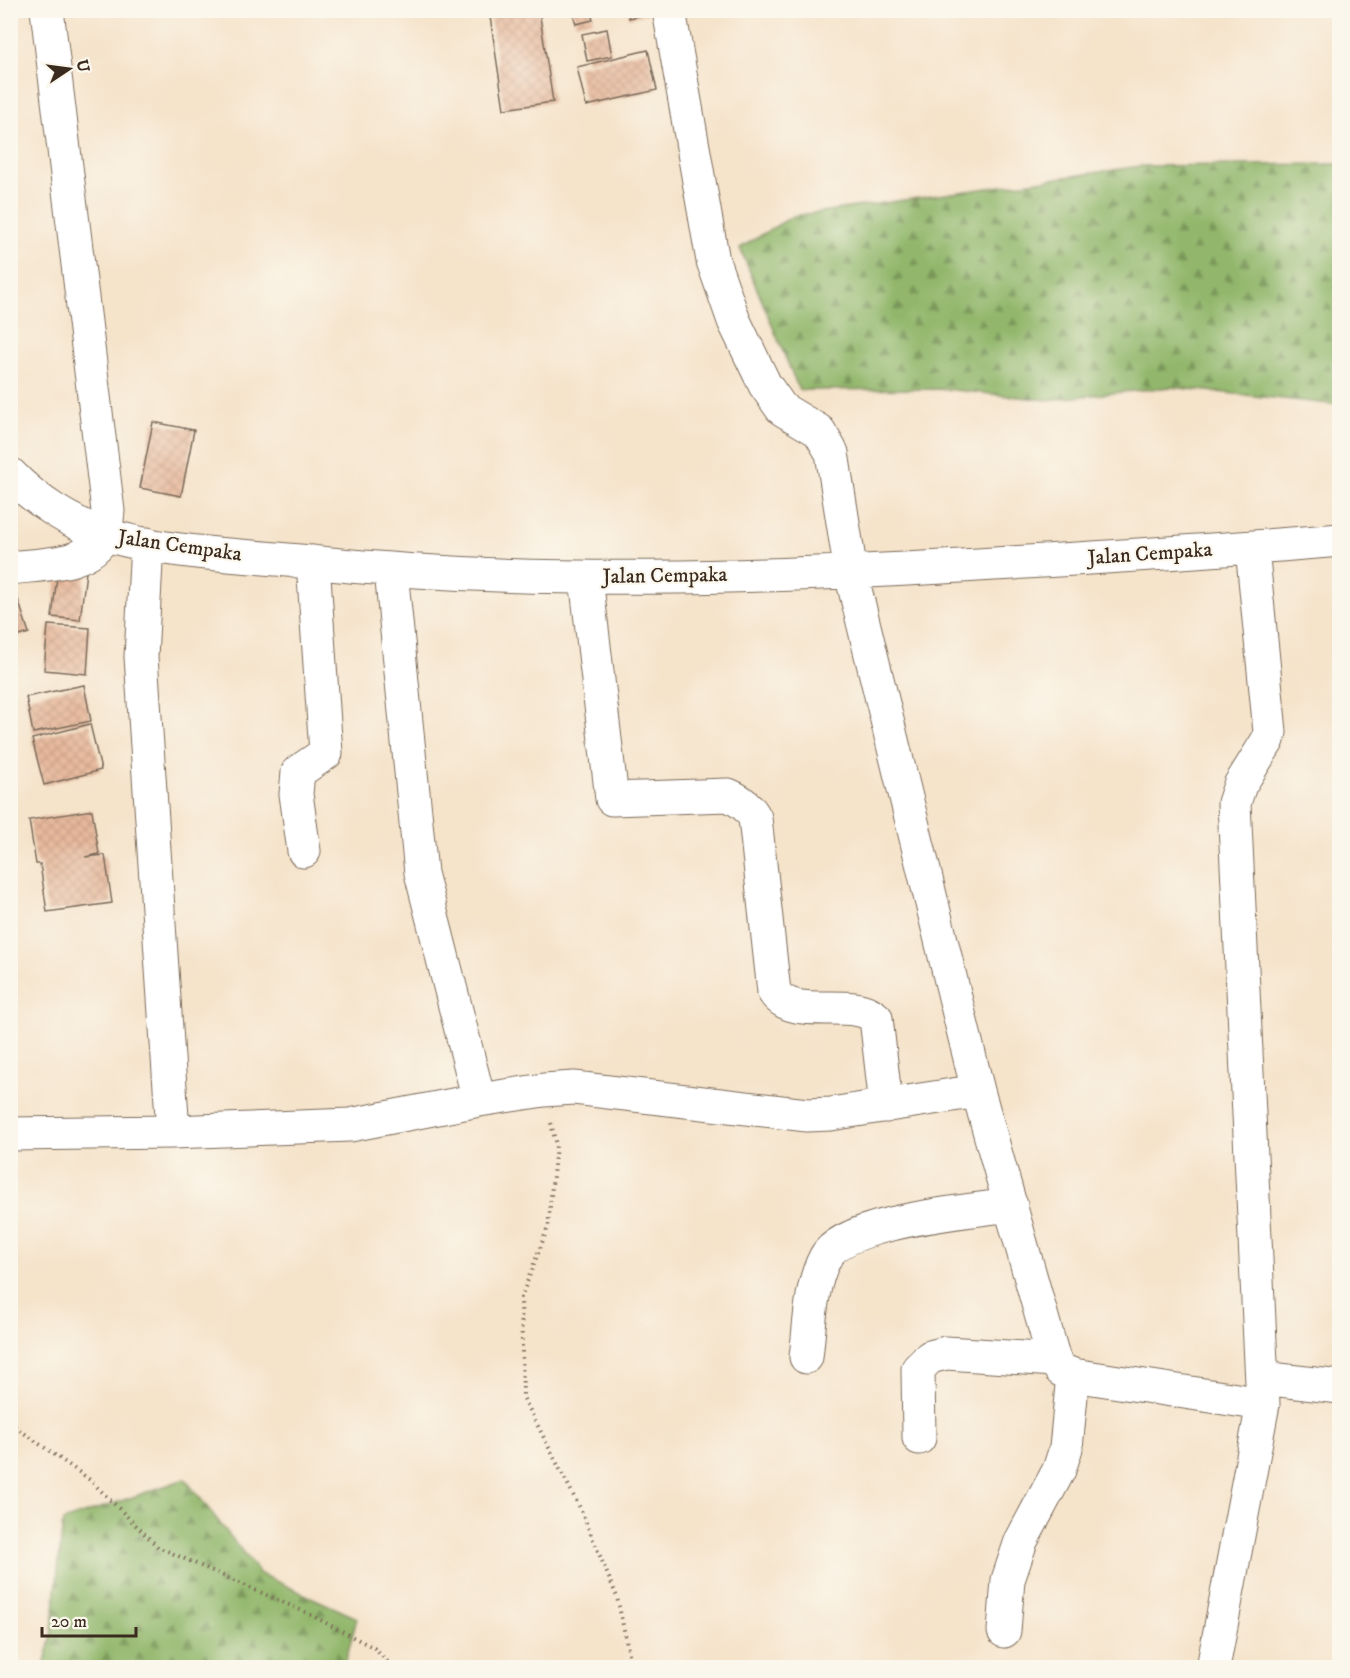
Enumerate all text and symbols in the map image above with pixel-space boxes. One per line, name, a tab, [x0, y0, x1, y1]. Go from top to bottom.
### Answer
north arrow	[39, 39, 99, 99]
text: U	[72, 58, 94, 75]
street label: Jalan Cempaka	[114, 524, 244, 568]
street label: Jalan Cempaka	[1085, 537, 1213, 571]
street label: Jalan Cempaka	[600, 562, 728, 590]
scale bar	[42, 1600, 136, 1638]
text: 20 m	[51, 1611, 87, 1633]

